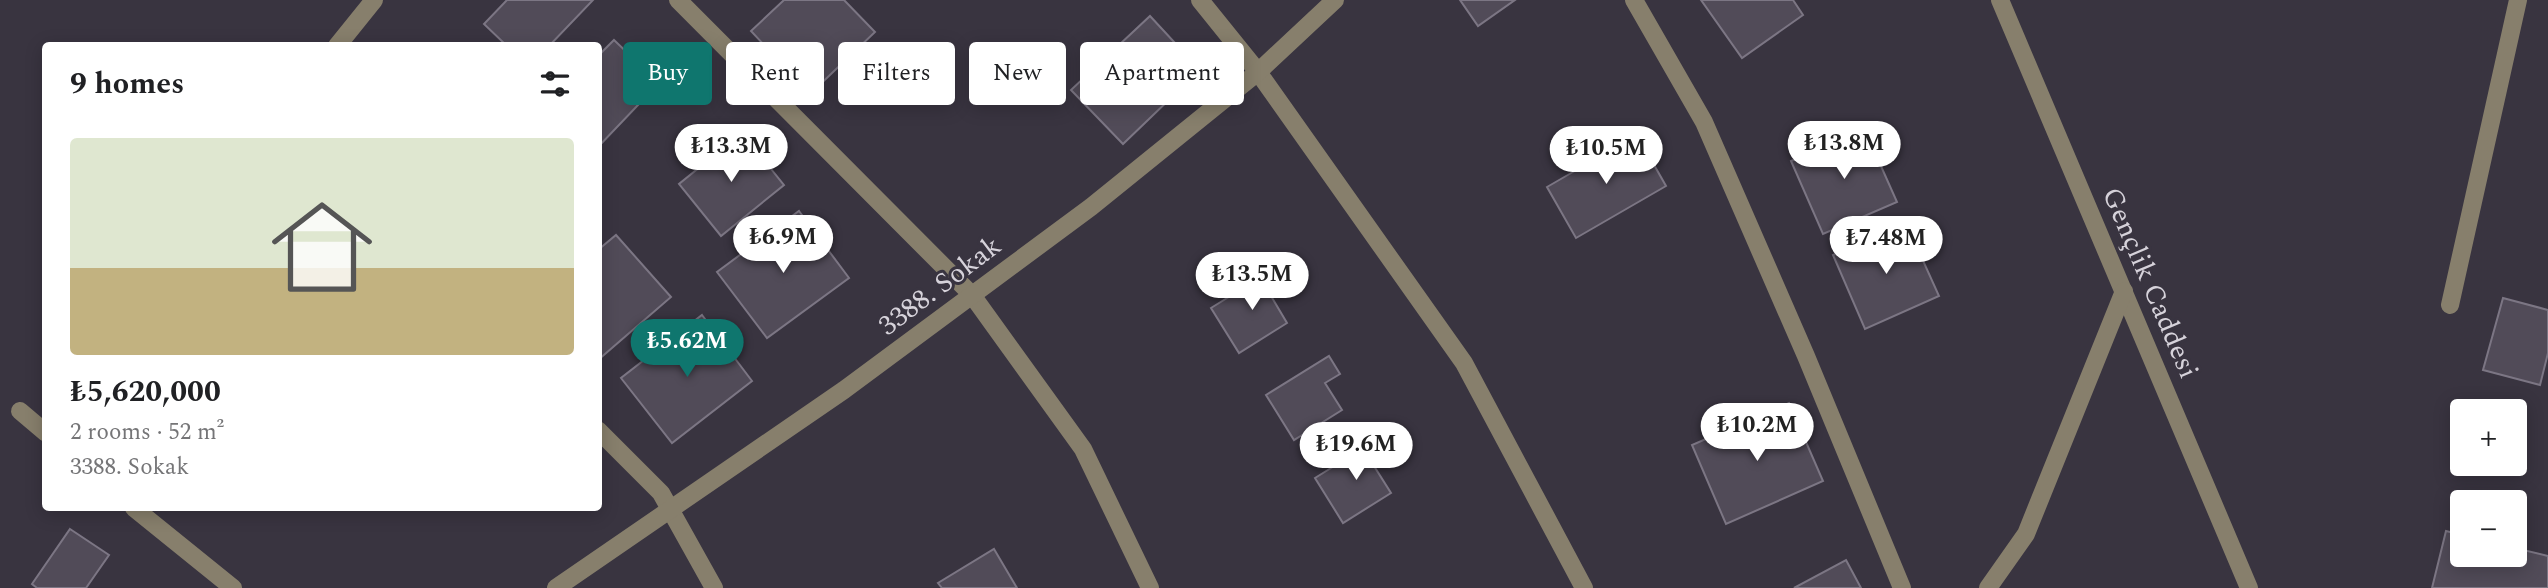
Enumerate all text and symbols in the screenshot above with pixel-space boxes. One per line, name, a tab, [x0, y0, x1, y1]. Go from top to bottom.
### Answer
chip: Buy	[623, 42, 712, 105]
chip: Rent	[726, 42, 824, 105]
chip: Filters	[838, 42, 955, 105]
chip: New	[969, 42, 1066, 105]
chip: Apartment	[1080, 42, 1244, 105]
text: 9 homes	[70, 61, 184, 107]
icon: filters	[536, 65, 574, 103]
pin: ₺13.8M	[1787, 122, 1901, 181]
pin: ₺13.3M	[674, 124, 788, 184]
text: ₺13.8M	[1804, 126, 1884, 161]
pin: ₺10.5M	[1549, 127, 1663, 186]
text: ₺13.3M	[691, 129, 771, 164]
text: ₺10.5M	[1566, 131, 1646, 166]
street label: Gençlik Caddesi	[2090, 181, 2210, 385]
icon: home	[259, 184, 385, 310]
pin: ₺6.9M	[734, 216, 832, 275]
pin: ₺7.48M	[1829, 216, 1943, 276]
text: ₺6.9M	[749, 220, 817, 255]
text: ₺7.48M	[1846, 221, 1926, 256]
street label: 3388. Sokak	[869, 225, 1011, 347]
pin: ₺13.5M	[1195, 252, 1309, 312]
text: ₺13.5M	[1212, 257, 1292, 292]
pin: ₺5.62M	[630, 320, 744, 379]
text: ₺5.62M	[647, 324, 727, 359]
text: ₺5,620,000	[70, 369, 221, 415]
map controls	[2450, 399, 2527, 567]
button: +	[2450, 399, 2527, 476]
pin: ₺10.2M	[1700, 404, 1814, 463]
text: ₺10.2M	[1717, 408, 1797, 443]
text: 2 rooms · 52 m²	[70, 415, 224, 450]
pin: ₺19.6M	[1299, 422, 1413, 482]
text: ₺19.6M	[1316, 427, 1396, 462]
text: 3388. Sokak	[70, 450, 189, 485]
button: −	[2450, 490, 2527, 567]

